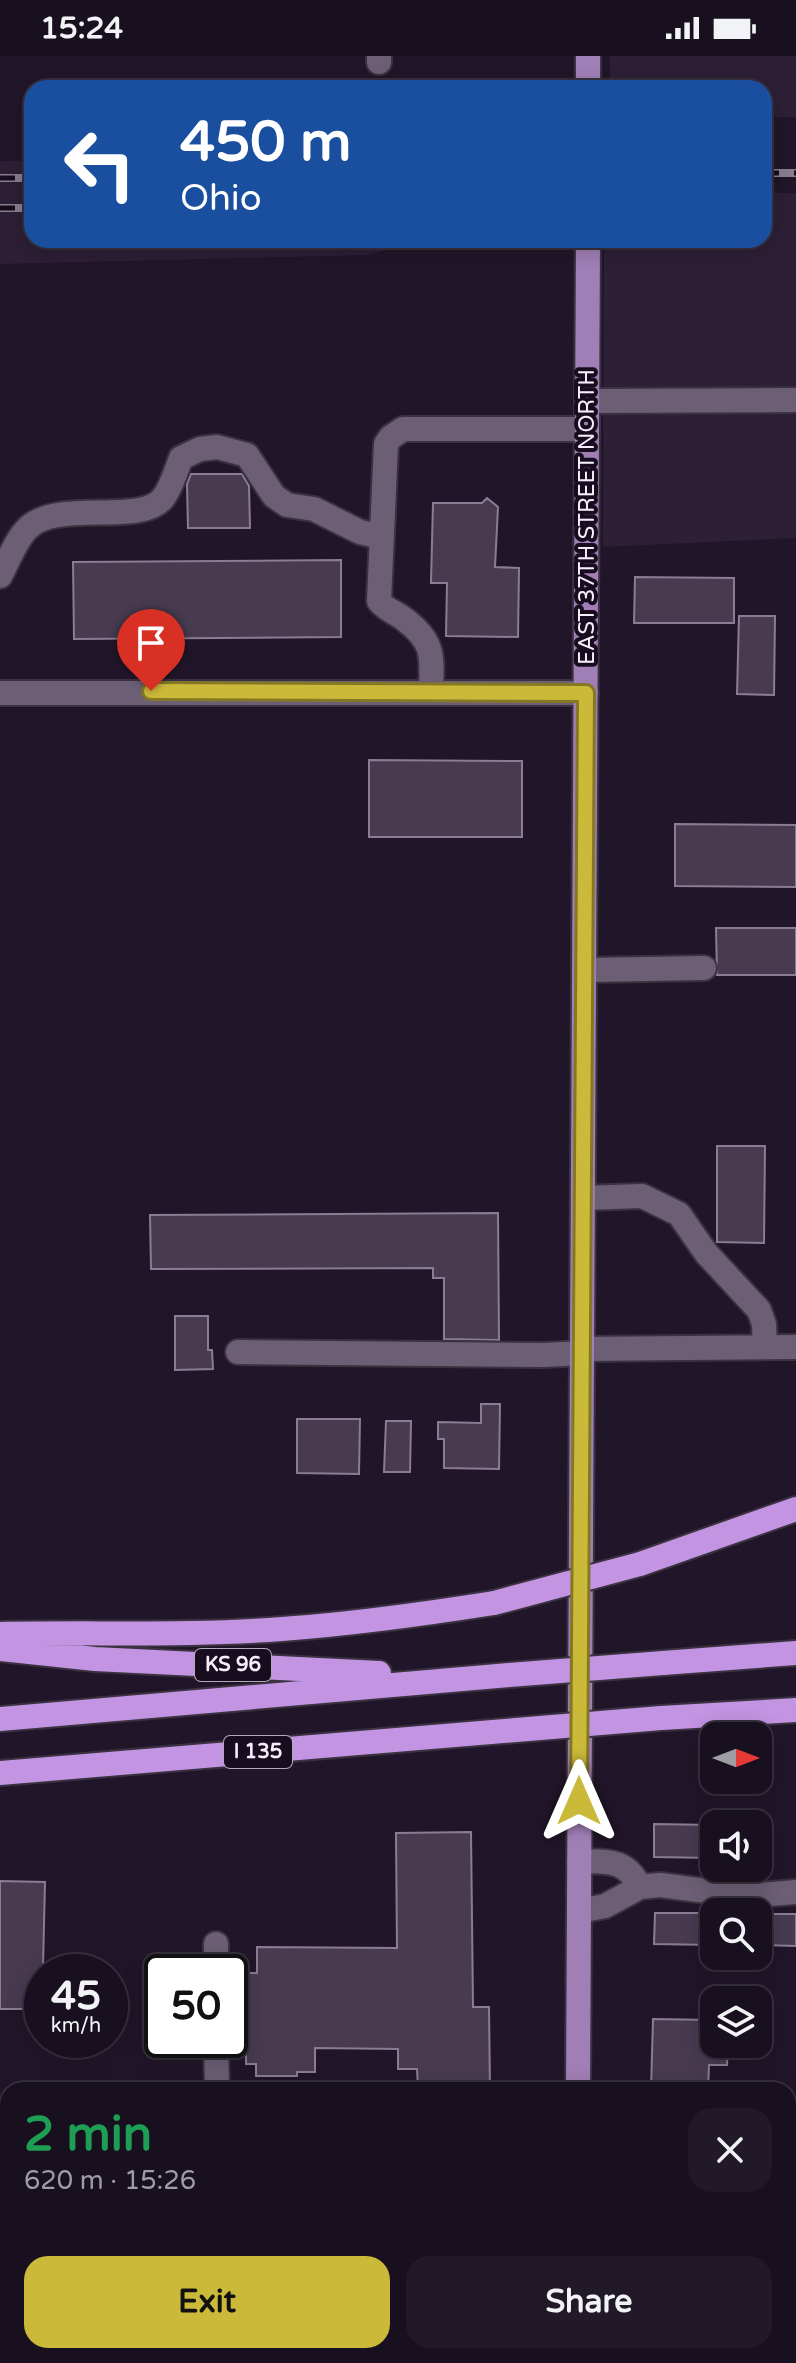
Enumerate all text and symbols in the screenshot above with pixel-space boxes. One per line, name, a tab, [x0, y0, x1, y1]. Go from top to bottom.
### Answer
text: 15:24	[40, 10, 123, 47]
text: 450 m	[180, 109, 351, 176]
icon: left	[48, 112, 152, 216]
text: Ohio	[180, 177, 262, 220]
street label: EAST 37TH STREET NORTH	[574, 369, 600, 665]
pin	[117, 609, 185, 691]
icon: arrive	[129, 621, 173, 665]
road number: KS 96	[195, 1649, 271, 1681]
north arrow	[700, 1722, 772, 1794]
map controls	[700, 1722, 772, 2058]
road number: I 135	[224, 1736, 292, 1768]
position arrow	[537, 1759, 621, 1843]
button: sound	[700, 1810, 772, 1882]
button: search	[700, 1898, 772, 1970]
speed limit sign: 50	[144, 1954, 248, 2058]
text: 45	[51, 1972, 101, 2020]
button: layers	[700, 1986, 772, 2058]
text: km/h	[51, 2014, 101, 2038]
text: 2 min	[24, 2106, 152, 2164]
button: close	[688, 2108, 772, 2192]
text: 620 m · 15:26	[24, 2165, 196, 2196]
button: Exit	[24, 2256, 390, 2348]
button: Share	[406, 2256, 772, 2348]

